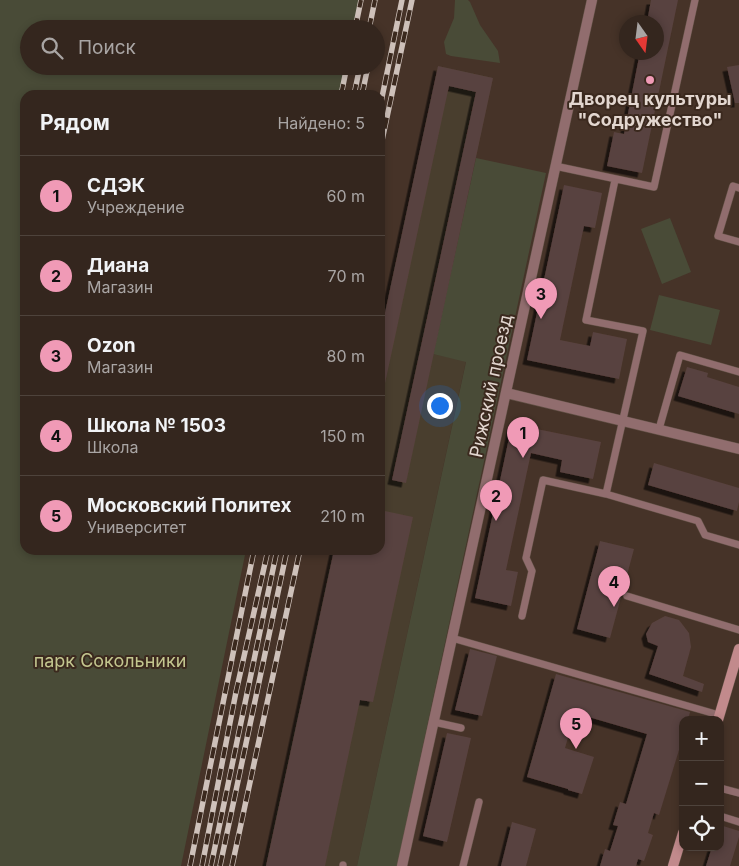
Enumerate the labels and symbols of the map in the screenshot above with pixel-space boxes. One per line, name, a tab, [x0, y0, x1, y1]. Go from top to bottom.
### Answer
north arrow	[619, 15, 664, 60]
marker: Дворец культуры "Содружество"	[644, 74, 656, 86]
place label: Дворец культуры "Содружество"	[568, 88, 732, 130]
pin: 3	[525, 278, 557, 319]
street label: Рижский проезд	[465, 312, 516, 459]
your location	[427, 393, 453, 419]
pin: 1	[507, 417, 539, 458]
pin: 2	[480, 480, 512, 521]
pin: 4	[598, 566, 630, 607]
park label: парк Сокольники	[34, 650, 186, 671]
pin: 5	[560, 708, 592, 749]

